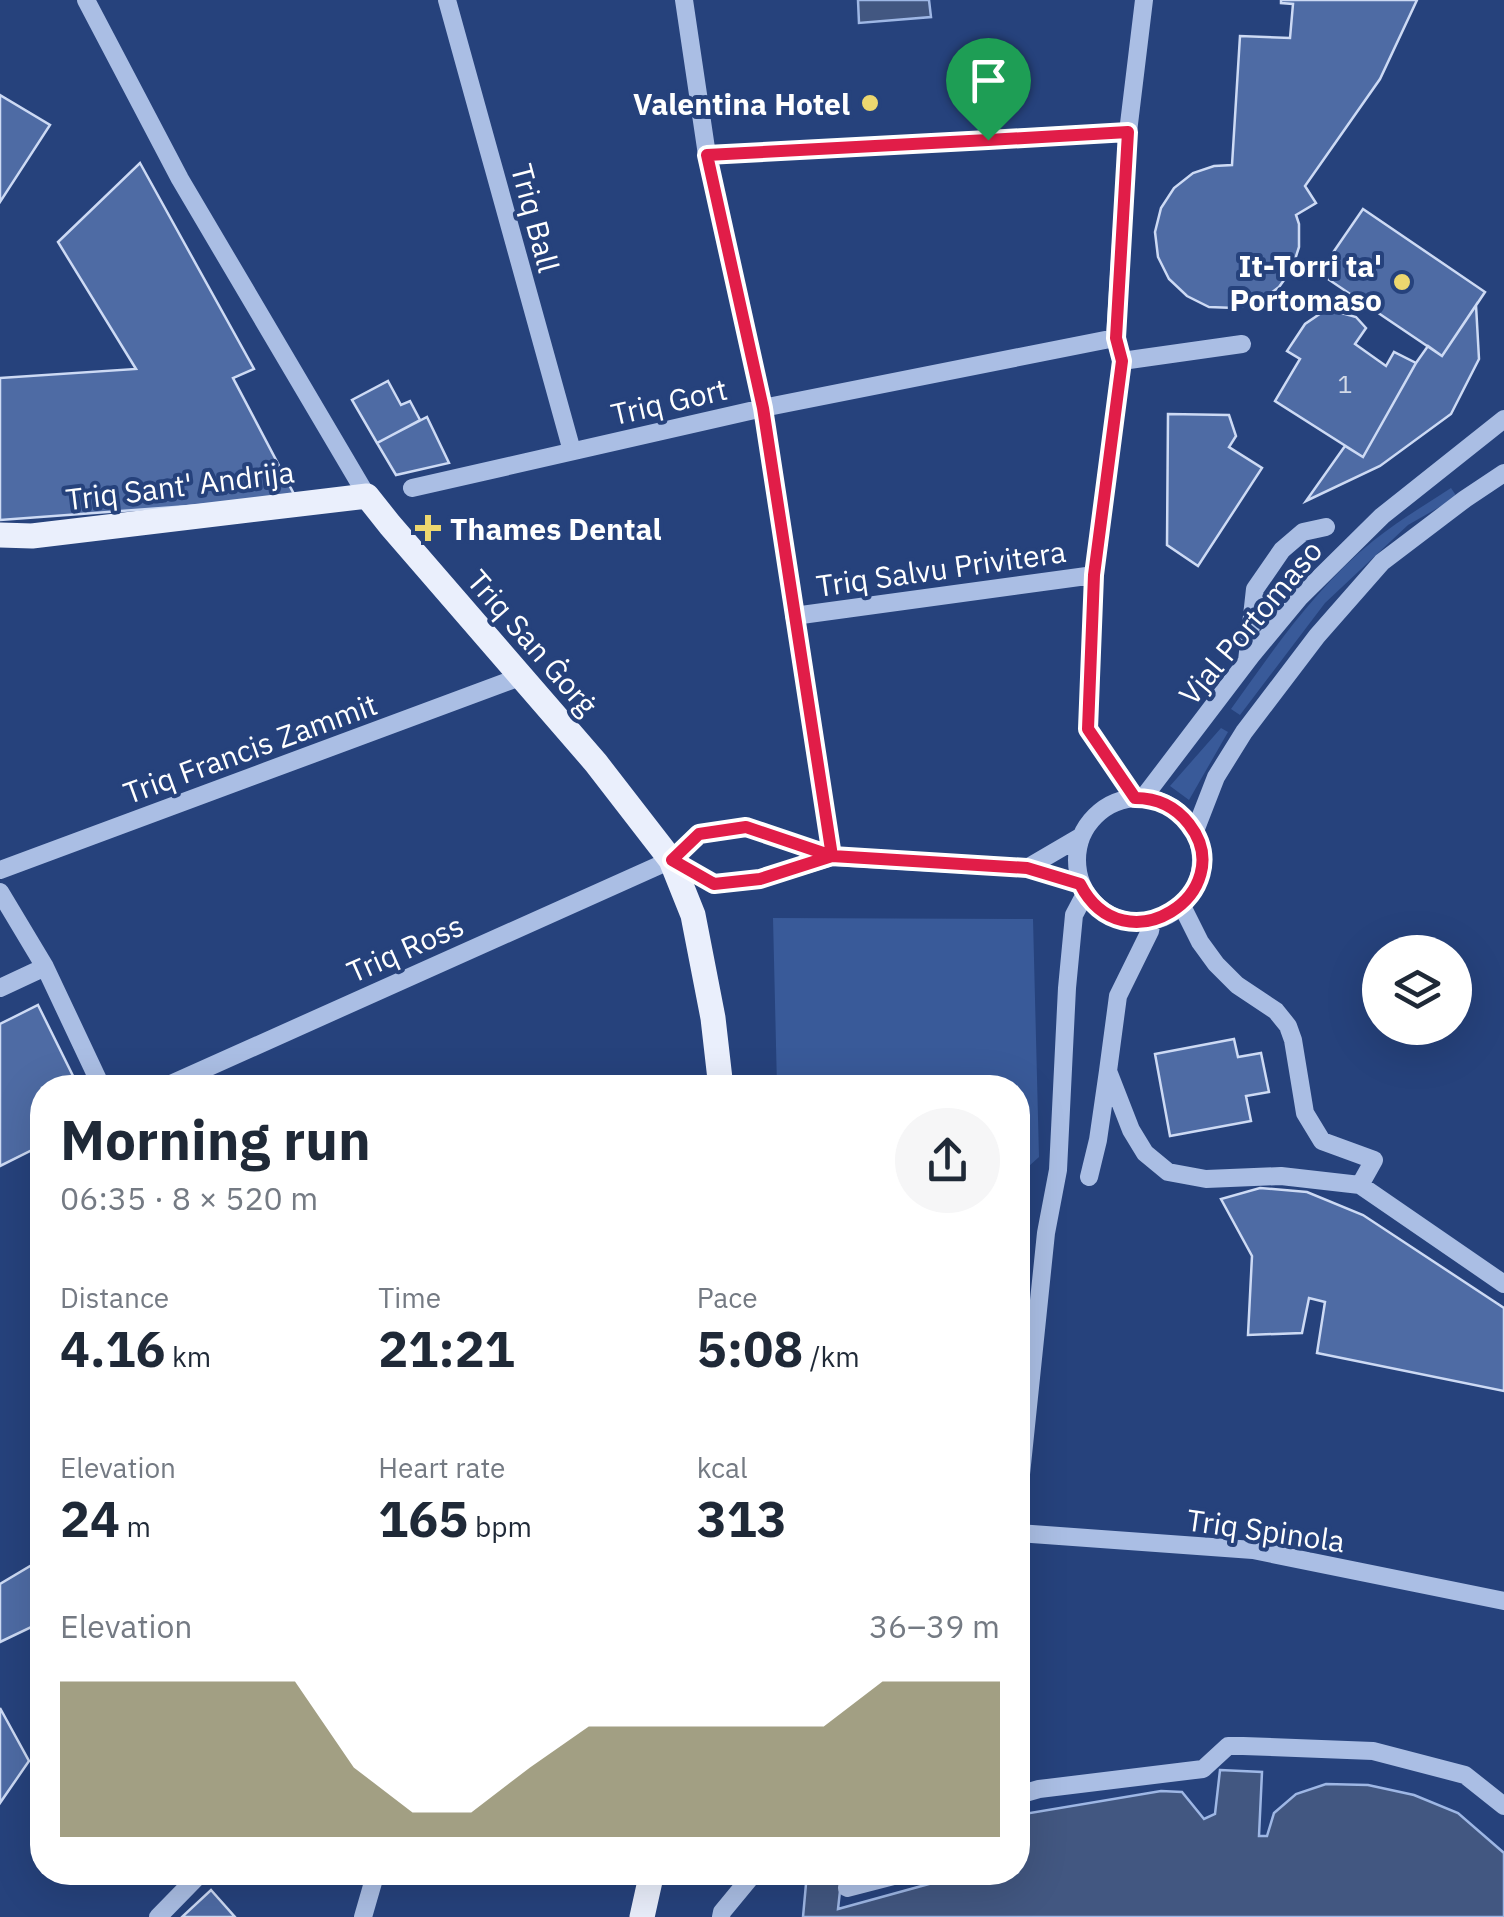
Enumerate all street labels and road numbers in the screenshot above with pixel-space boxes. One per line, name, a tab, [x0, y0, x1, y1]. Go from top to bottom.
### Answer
street label: Triq Ball	[503, 160, 569, 276]
street label: Triq Gort	[607, 369, 731, 433]
street label: Triq Sant' Andrija	[64, 452, 296, 518]
street label: Triq Salvu Privitera	[814, 531, 1068, 605]
street label: Vjal Portomaso	[1170, 532, 1330, 712]
street label: Triq San Ġorġ	[459, 561, 607, 723]
street label: Triq Francis Zammit	[118, 684, 382, 812]
street label: Triq Ross	[341, 905, 469, 991]
street label: Triq Spinola	[1184, 1500, 1348, 1560]

